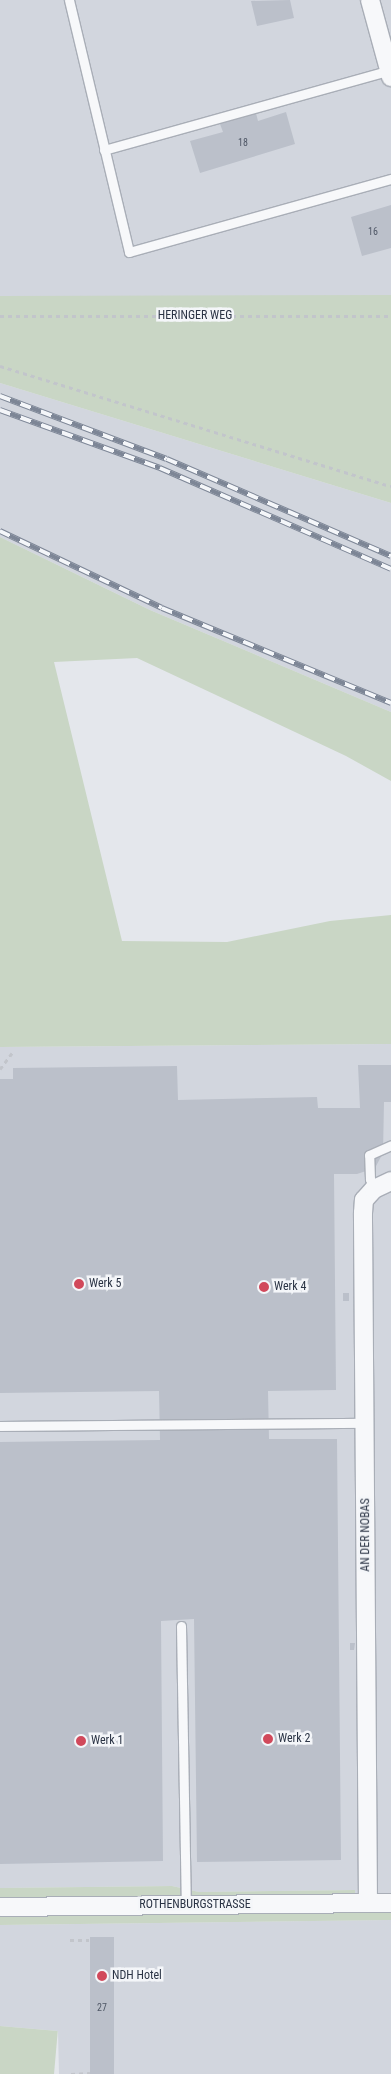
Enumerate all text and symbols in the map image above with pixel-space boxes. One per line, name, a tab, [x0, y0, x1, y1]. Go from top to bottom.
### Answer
house number: 18	[238, 137, 248, 149]
house number: 16	[368, 226, 378, 238]
street label: HERINGER WEG	[158, 309, 232, 323]
place label: Werk 5	[89, 1277, 121, 1291]
marker: Werk 5	[73, 1278, 85, 1290]
place label: Werk 4	[274, 1280, 306, 1294]
marker: Werk 4	[258, 1281, 270, 1293]
street label: AN DER NOBAS	[359, 1498, 373, 1572]
place label: Werk 2	[278, 1732, 310, 1746]
marker: Werk 2	[262, 1733, 274, 1745]
place label: Werk 1	[91, 1734, 123, 1748]
marker: Werk 1	[75, 1735, 87, 1747]
street label: ROTHENBURGSTRASSE	[139, 1898, 251, 1912]
place label: NDH Hotel	[112, 1969, 162, 1983]
marker: NDH Hotel	[96, 1970, 108, 1982]
house number: 27	[97, 2002, 107, 2014]

